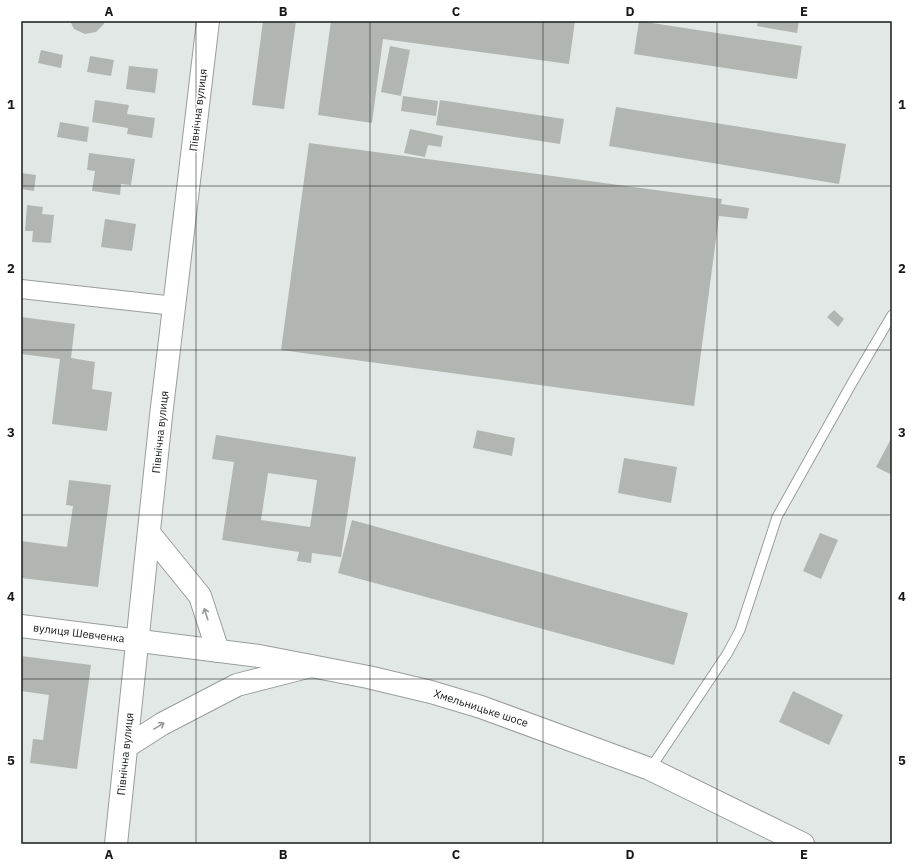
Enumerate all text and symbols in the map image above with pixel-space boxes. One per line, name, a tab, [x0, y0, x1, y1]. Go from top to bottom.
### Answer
text: A	[105, 3, 114, 20]
text: B	[279, 3, 288, 20]
text: C	[452, 3, 461, 20]
text: D	[625, 3, 635, 20]
text: E	[800, 3, 808, 20]
street label: Північна вулиця	[186, 68, 210, 152]
text: 1	[7, 96, 15, 113]
text: 1	[898, 96, 906, 113]
text: 2	[7, 260, 15, 277]
text: 2	[898, 260, 906, 277]
street label: Північна вулиця	[149, 390, 171, 474]
text: 3	[7, 424, 15, 441]
text: 3	[898, 424, 906, 441]
text: 4	[7, 588, 15, 605]
text: 4	[898, 588, 906, 605]
one-way arrow	[202, 607, 209, 620]
street label: вулиця Шевченка	[32, 620, 126, 646]
street label: Хмельницьке шосе	[432, 686, 530, 730]
street label: Північна вулиця	[114, 712, 136, 796]
one-way arrow	[153, 722, 165, 730]
text: 5	[7, 752, 15, 769]
text: 5	[898, 752, 906, 769]
text: A	[105, 846, 114, 863]
text: B	[279, 846, 288, 863]
text: C	[452, 846, 461, 863]
text: D	[625, 846, 635, 863]
text: E	[800, 846, 808, 863]

